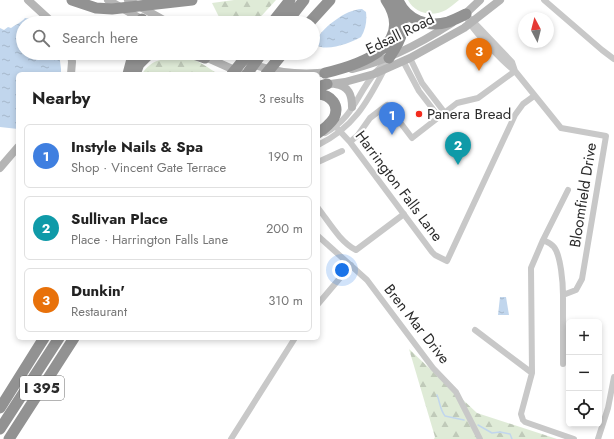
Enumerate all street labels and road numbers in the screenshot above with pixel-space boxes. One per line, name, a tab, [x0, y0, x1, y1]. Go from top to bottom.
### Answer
street label: Edsall Road	[362, 8, 438, 60]
street label: Harrington Falls Lane	[350, 126, 448, 246]
street label: Bloomfield Drive	[564, 141, 602, 249]
street label: Bren Mar Drive	[379, 280, 455, 369]
road number: I 395	[20, 376, 64, 400]

